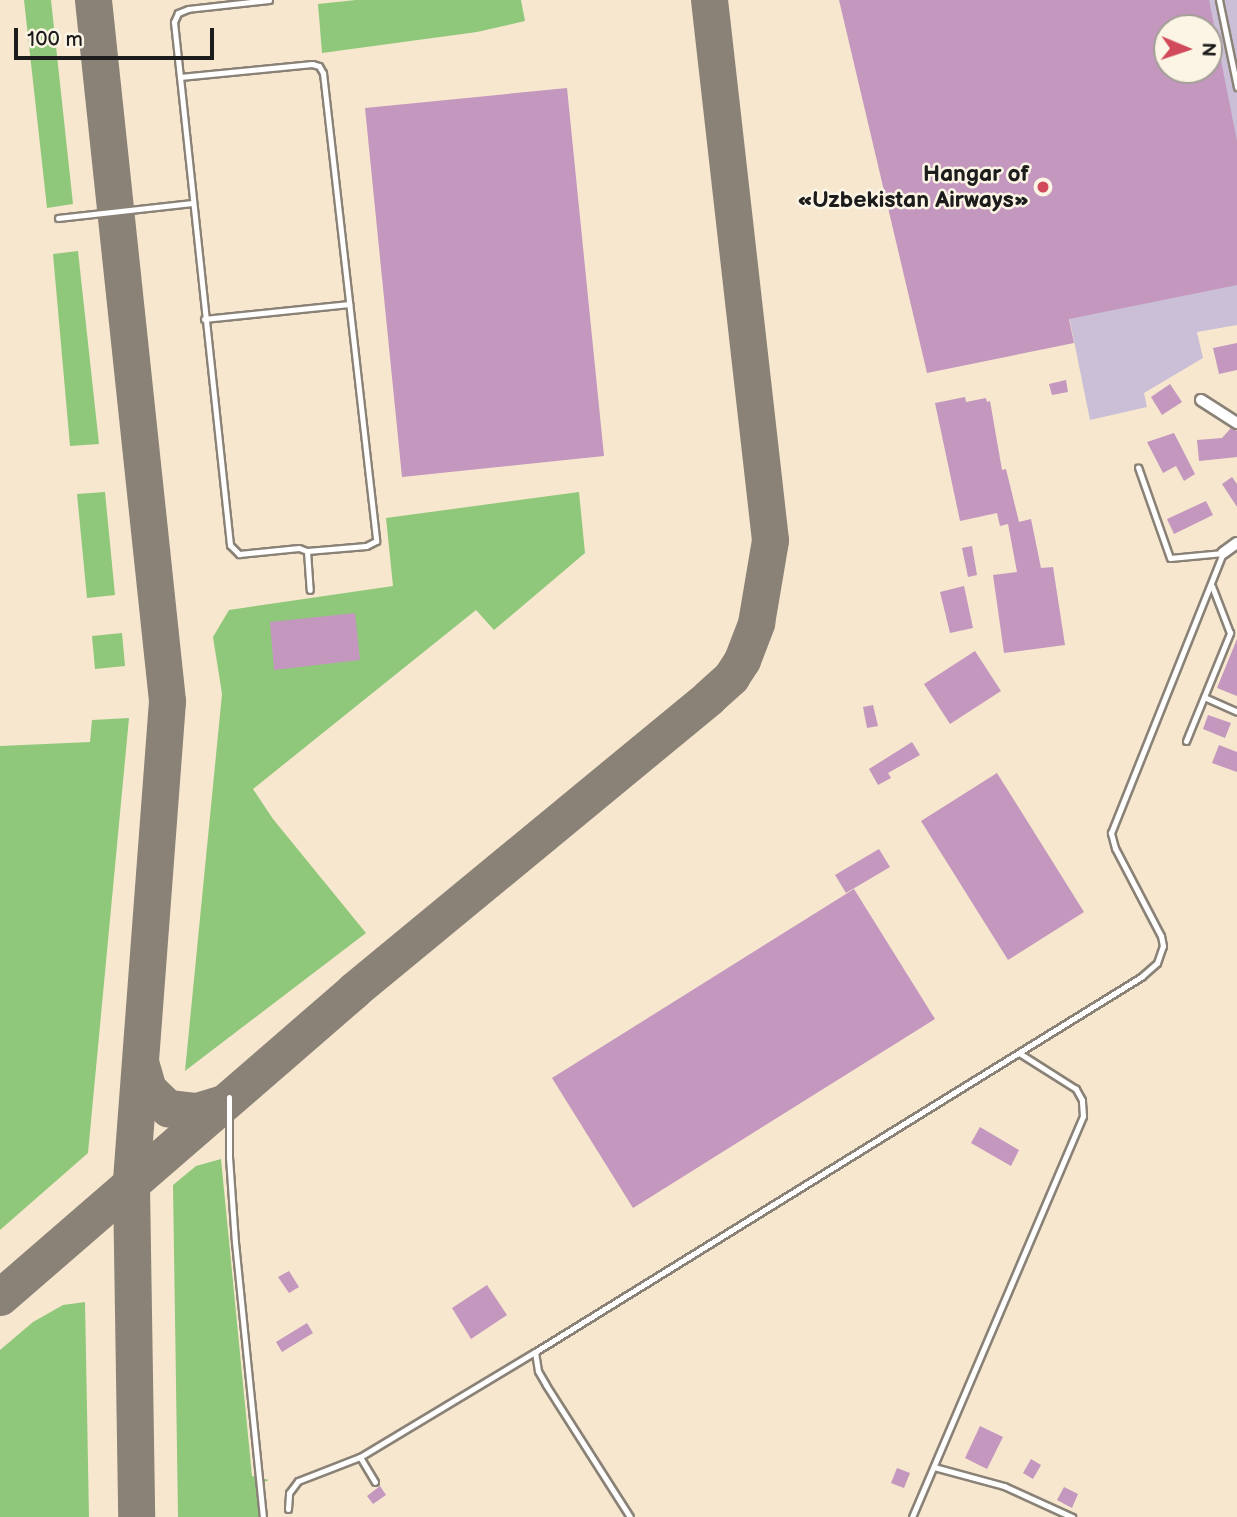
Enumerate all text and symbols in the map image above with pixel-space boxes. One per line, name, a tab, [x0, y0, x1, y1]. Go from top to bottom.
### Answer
scale bar	[18, 14, 217, 58]
north arrow	[1153, 14, 1223, 84]
text: 100 m	[27, 27, 83, 52]
text: N	[1196, 42, 1219, 57]
place label: Hangar of «Uzbekistan Airways»	[797, 160, 1029, 214]
marker: Hangar of «Uzbekistan Airways»	[1035, 179, 1051, 195]

